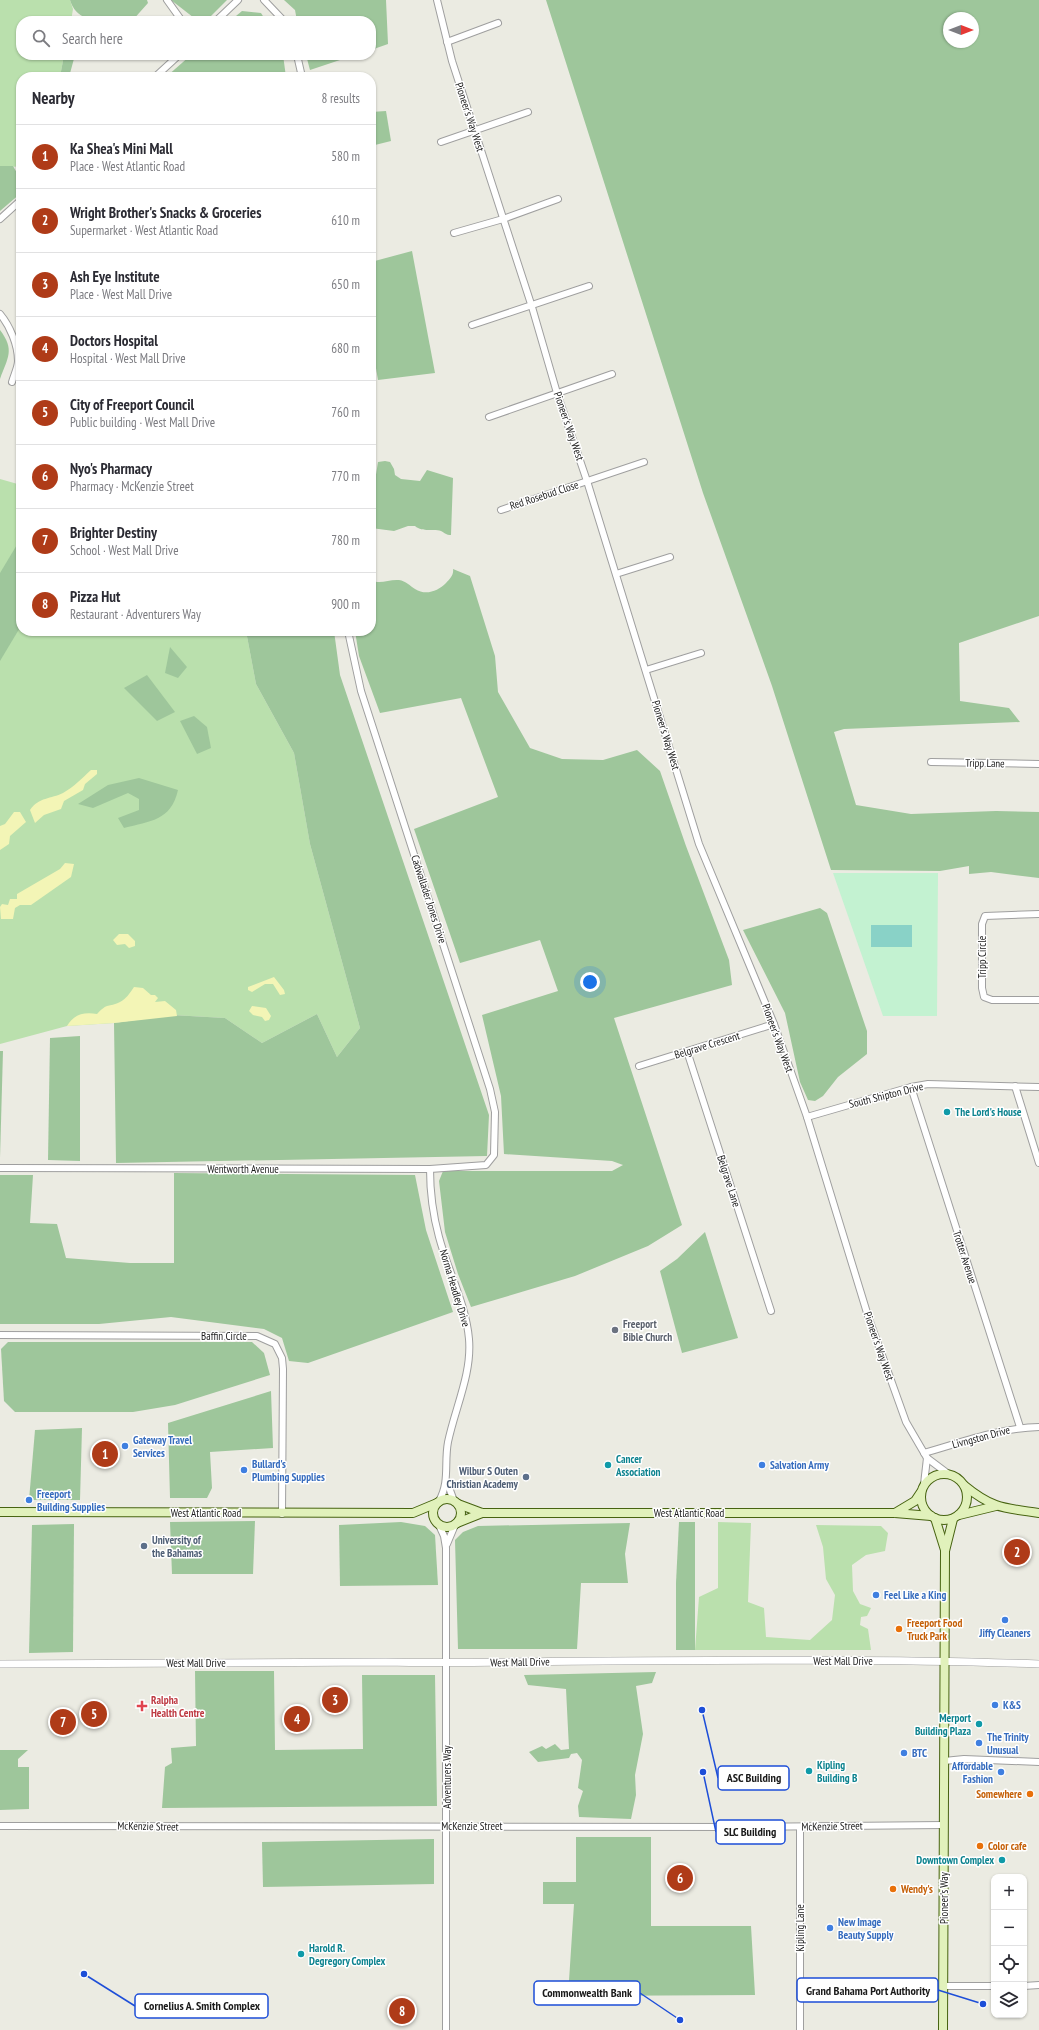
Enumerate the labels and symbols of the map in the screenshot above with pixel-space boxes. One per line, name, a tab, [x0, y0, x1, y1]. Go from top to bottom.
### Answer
north arrow	[943, 12, 979, 48]
street label: Pioneer's Way West	[452, 81, 488, 153]
street label: Pioneer's Way West	[551, 390, 587, 462]
street label: Red Rosebud Close	[508, 477, 581, 513]
street label: Pioneer's Way West	[649, 699, 683, 771]
street label: Tripp Lane	[965, 756, 1005, 770]
street label: Cadwallader Jones Drive	[408, 853, 450, 945]
street label: Tripp Circle	[975, 935, 989, 978]
your location	[580, 972, 600, 992]
street label: Pioneer's Way West	[759, 1002, 797, 1074]
street label: Belgrave Crescent	[672, 1028, 742, 1062]
street label: South Shipton Drive	[847, 1079, 925, 1111]
place label: The Lord's House	[955, 1105, 1022, 1119]
marker: The Lord's House	[942, 1107, 952, 1117]
street label: Belgrave Lane	[714, 1153, 744, 1209]
street label: Wentworth Avenue	[207, 1162, 279, 1176]
street label: Trotter Avenue	[950, 1229, 980, 1286]
street label: Norma Headley Drive	[437, 1248, 474, 1329]
street label: Pioneer's Way West	[861, 1310, 897, 1382]
place label: Freeport Bible Church	[623, 1317, 672, 1344]
marker: Freeport Bible Church	[610, 1325, 620, 1335]
street label: Baffin Circle	[201, 1329, 247, 1343]
street label: Livngston Drive	[951, 1422, 1012, 1451]
place label: Gateway Travel Services	[133, 1433, 192, 1460]
pin: 1	[92, 1439, 118, 1469]
marker: Gateway Travel Services	[120, 1441, 130, 1451]
place label: Cancer Association	[615, 1452, 661, 1479]
place label: Bullard's Plumbing Supplies	[252, 1457, 325, 1484]
place label: Salvation Army	[770, 1458, 829, 1472]
marker: Cancer Association	[603, 1460, 613, 1470]
marker: Salvation Army	[757, 1460, 767, 1470]
place label: Wilbur S Outen Christian Academy	[446, 1464, 519, 1491]
marker: Bullard's Plumbing Supplies	[239, 1465, 249, 1475]
marker: Wilbur S Outen Christian Academy	[521, 1472, 531, 1482]
place label: Freeport Building Supplies	[37, 1487, 105, 1514]
marker: Freeport Building Supplies	[24, 1495, 34, 1505]
street label: West Atlantic Road	[171, 1506, 241, 1520]
street label: West Atlantic Road	[654, 1506, 724, 1520]
place label: University of the Bahamas	[152, 1533, 202, 1560]
pin: 2	[1004, 1537, 1030, 1567]
marker: University of the Bahamas	[139, 1541, 149, 1551]
place label: Feel Like a King	[884, 1588, 946, 1602]
marker: Feel Like a King	[871, 1590, 881, 1600]
marker: Jiffy Cleaners	[1000, 1615, 1010, 1625]
place label: Freeport Food Truck Park	[907, 1616, 962, 1643]
marker: Freeport Food Truck Park	[894, 1624, 904, 1634]
place label: Jiffy Cleaners	[978, 1626, 1031, 1640]
street label: West Mall Drive	[490, 1654, 550, 1670]
street label: West Mall Drive	[813, 1654, 873, 1668]
street label: West Mall Drive	[166, 1656, 226, 1670]
pin: 3	[322, 1685, 348, 1715]
place label: Ralpha Health Centre	[151, 1693, 205, 1720]
place label: K&S	[1003, 1698, 1021, 1712]
pin: 5	[81, 1699, 107, 1729]
marker: Ralpha Health Centre	[136, 1700, 148, 1712]
marker: K&S	[990, 1700, 1000, 1710]
pin: 4	[284, 1704, 310, 1734]
pin: 7	[50, 1707, 76, 1737]
place label: Merport Building Plaza	[915, 1711, 972, 1738]
marker: Merport Building Plaza	[974, 1719, 984, 1729]
place label: The Trinity Unusual	[987, 1730, 1029, 1757]
marker: The Trinity Unusual	[974, 1738, 984, 1748]
street label: Adventurers Way	[440, 1744, 454, 1809]
place label: BTC	[912, 1746, 927, 1760]
marker: BTC	[899, 1748, 909, 1758]
place label: Kipling Building B	[817, 1758, 858, 1785]
place label: Affordable Fashion	[951, 1759, 993, 1786]
callout: ASC Building	[718, 1766, 789, 1790]
marker: Kipling Building B	[804, 1766, 814, 1776]
marker: Affordable Fashion	[996, 1767, 1006, 1777]
text: ASC Building	[726, 1770, 781, 1785]
place label: Somewhere	[976, 1787, 1022, 1801]
marker: Somewhere	[1025, 1789, 1035, 1799]
street label: McKenzie Street	[117, 1818, 179, 1834]
street label: McKenzie Street	[801, 1818, 863, 1834]
street label: McKenzie Street	[441, 1819, 503, 1833]
callout: SLC Building	[716, 1820, 785, 1844]
text: SLC Building	[724, 1824, 776, 1839]
place label: Color cafe	[988, 1839, 1027, 1853]
marker: Color cafe	[975, 1841, 985, 1851]
place label: Downtown Complex	[916, 1853, 994, 1867]
marker: Downtown Complex	[997, 1855, 1007, 1865]
pin: 6	[667, 1863, 693, 1893]
street label: Pioneer's Way	[937, 1871, 951, 1924]
place label: Wendy's	[900, 1882, 933, 1896]
marker: Wendy's	[888, 1884, 898, 1894]
street label: Kipling Lane	[793, 1904, 807, 1952]
place label: New Image Beauty Supply	[838, 1915, 894, 1942]
marker: New Image Beauty Supply	[825, 1923, 835, 1933]
place label: Harold R. Degregory Complex	[309, 1941, 386, 1968]
marker: Harold R. Degregory Complex	[296, 1949, 306, 1959]
callout: Grand Bahama Port Authority	[797, 1978, 938, 2002]
callout: Commonwealth Bank	[534, 1981, 640, 2005]
text: Grand Bahama Port Authority	[806, 1983, 930, 1998]
text: Commonwealth Bank	[542, 1985, 632, 2000]
callout: Cornelius A. Smith Complex	[135, 1994, 268, 2018]
pin: 8	[389, 1996, 415, 2026]
text: Cornelius A. Smith Complex	[144, 1998, 261, 2013]

